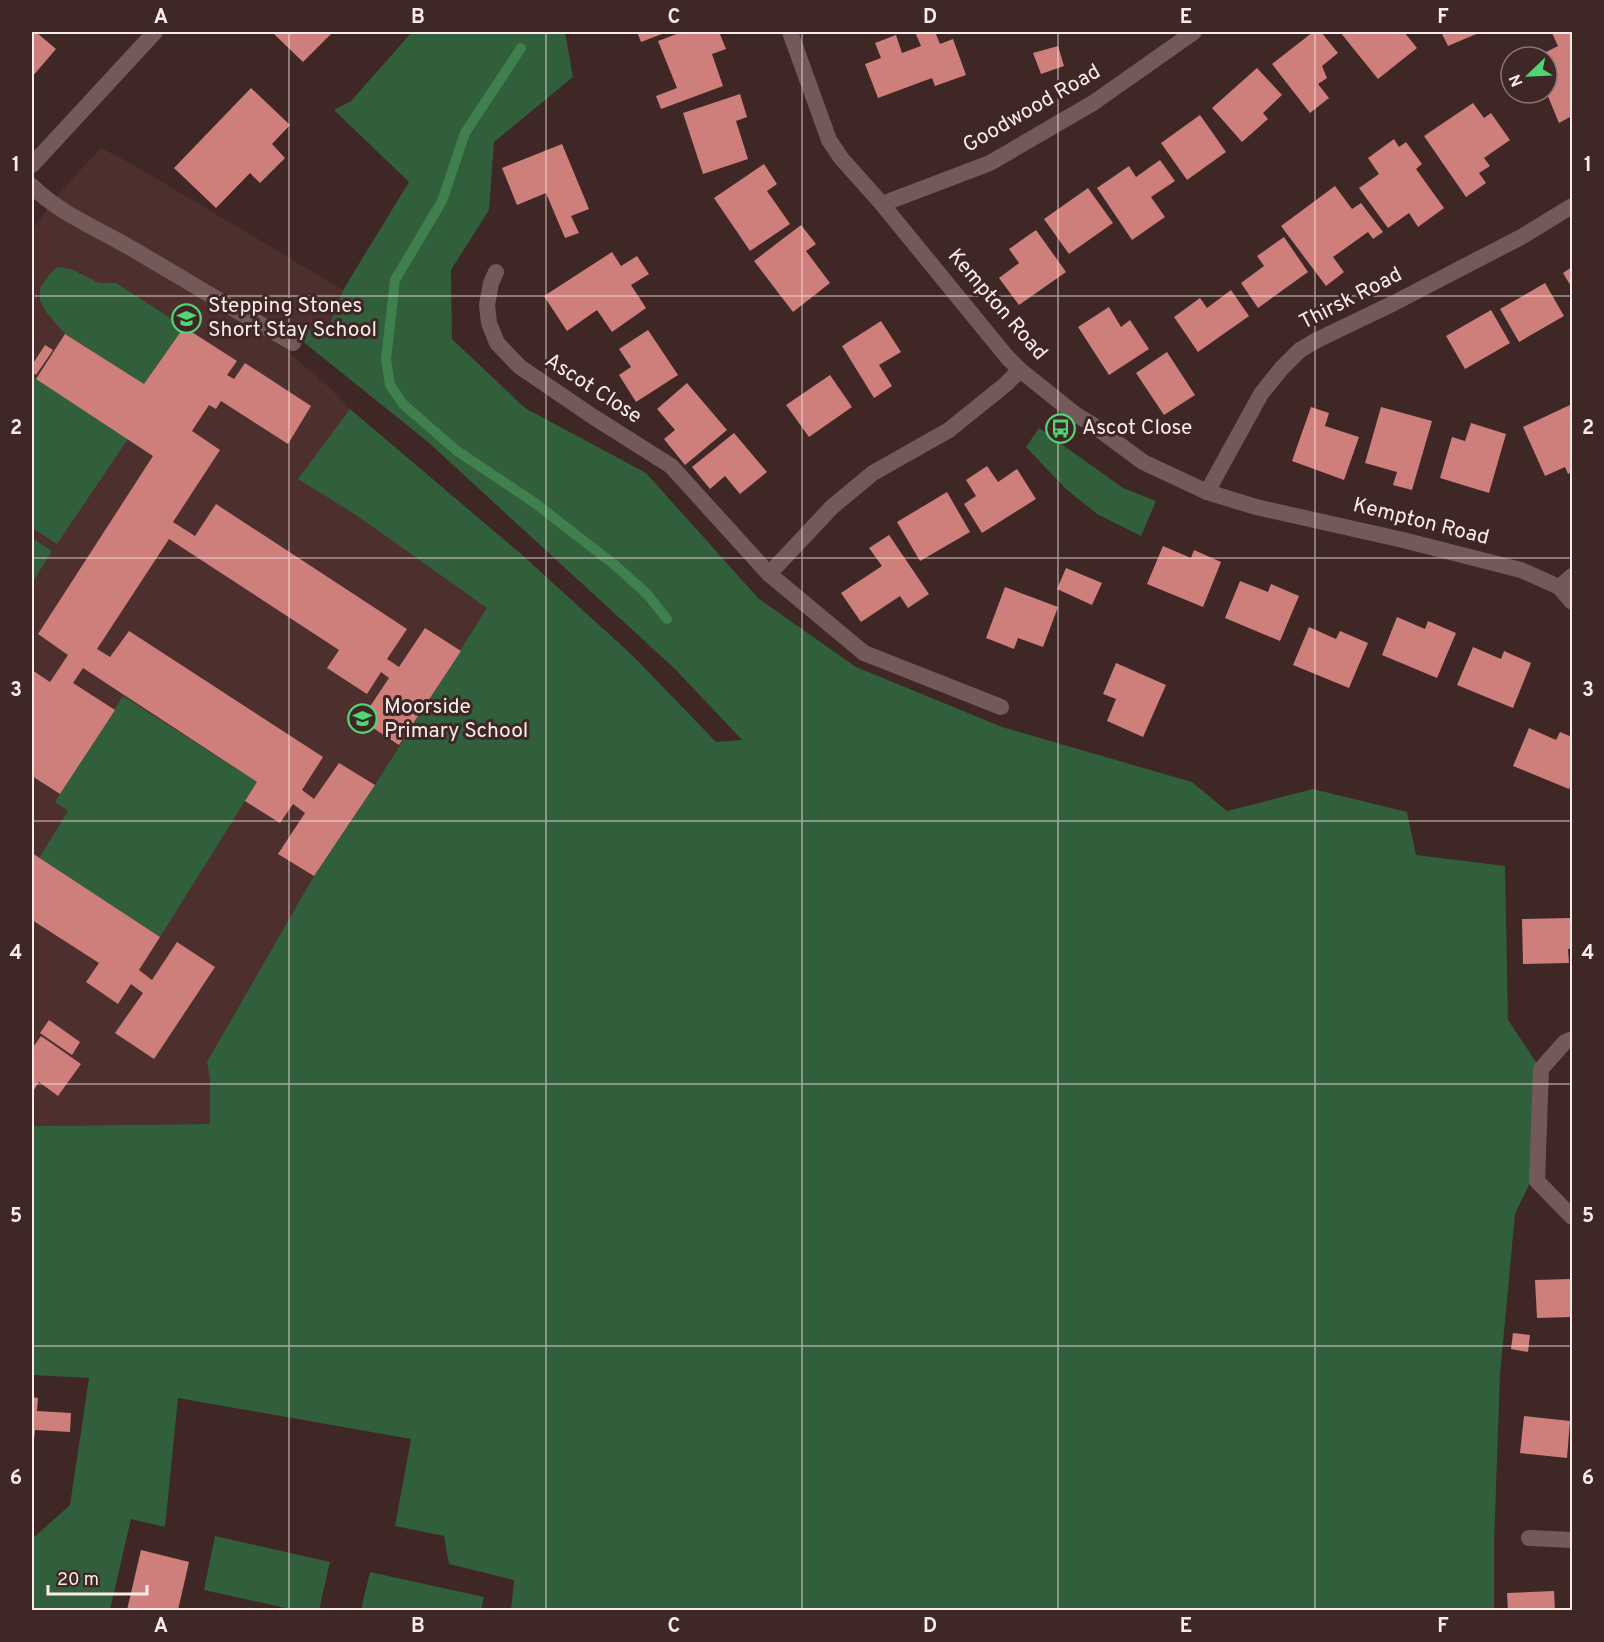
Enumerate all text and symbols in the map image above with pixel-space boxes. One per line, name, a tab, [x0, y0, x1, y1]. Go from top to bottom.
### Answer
text: A	[154, 5, 168, 31]
text: B	[411, 5, 425, 31]
text: C	[668, 5, 680, 31]
text: D	[923, 5, 937, 31]
text: E	[1180, 5, 1192, 31]
text: F	[1437, 5, 1449, 31]
north arrow	[1499, 45, 1559, 105]
street label: Goodwood Road	[958, 59, 1106, 159]
text: N	[1506, 71, 1528, 89]
text: 1	[12, 153, 20, 179]
text: 1	[1584, 153, 1592, 179]
street label: Kempton Road	[941, 244, 1053, 366]
street label: Thirsk Road	[1295, 262, 1407, 336]
place label: Stepping Stones Short Stay School	[208, 293, 377, 344]
school or university icon: Stepping Stones Short Stay School	[171, 302, 203, 334]
street label: Ascot Close	[539, 348, 647, 430]
bus stop icon: Ascot Close	[1045, 412, 1077, 444]
place label: Ascot Close	[1082, 415, 1192, 442]
text: 2	[10, 416, 22, 442]
text: 2	[1582, 416, 1594, 442]
street label: Kempton Road	[1350, 492, 1492, 552]
text: 3	[10, 678, 22, 704]
text: 3	[1582, 678, 1594, 704]
place label: Moorside Primary School	[384, 694, 528, 745]
school or university icon: Moorside Primary School	[347, 703, 379, 735]
text: 4	[10, 941, 22, 967]
text: 4	[1582, 941, 1594, 967]
text: 5	[10, 1204, 22, 1230]
text: 5	[1582, 1204, 1594, 1230]
text: 6	[10, 1466, 22, 1492]
text: 6	[1582, 1466, 1594, 1492]
scale bar	[48, 1558, 147, 1596]
text: 20 m	[57, 1569, 99, 1592]
text: A	[154, 1614, 168, 1640]
text: B	[411, 1614, 425, 1640]
text: C	[668, 1614, 680, 1640]
text: D	[923, 1614, 937, 1640]
text: E	[1180, 1614, 1192, 1640]
text: F	[1437, 1614, 1449, 1640]

